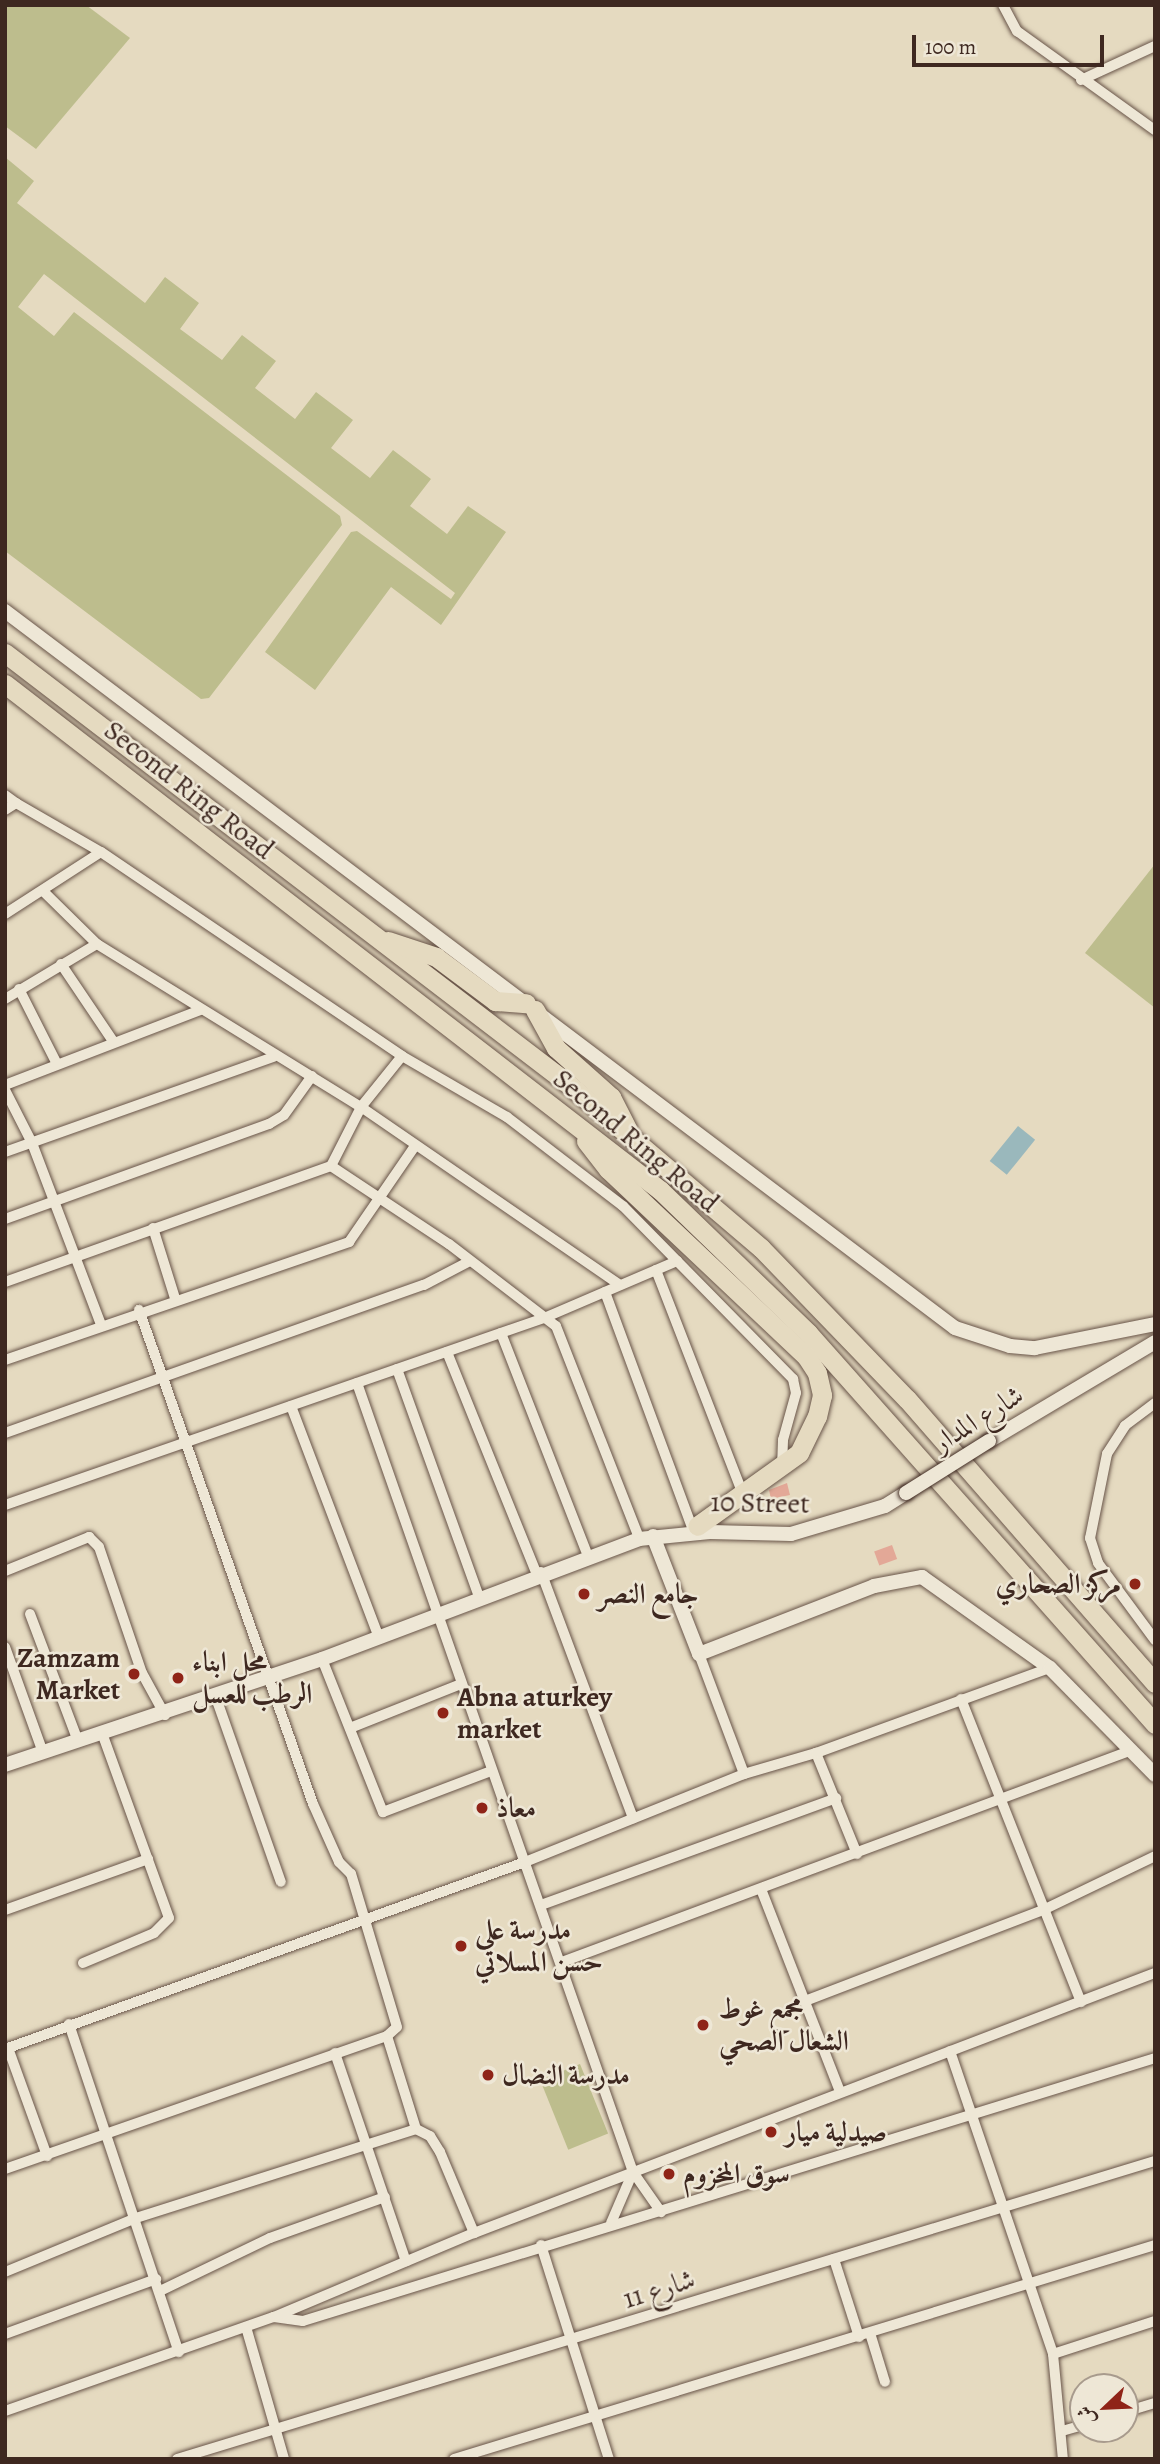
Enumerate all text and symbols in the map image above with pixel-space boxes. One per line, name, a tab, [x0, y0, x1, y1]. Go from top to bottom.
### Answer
scale bar	[915, 21, 1108, 65]
text: 100 m	[925, 33, 976, 61]
street label: Second Ring Road	[97, 713, 281, 867]
street label: Second Ring Road	[546, 1062, 726, 1220]
street label: شارع المدار	[926, 1378, 1030, 1460]
street label: 10 Street	[710, 1485, 810, 1521]
place label: مركز الصحاري	[995, 1567, 1121, 1601]
marker: مركز الصحاري	[1127, 1576, 1143, 1592]
place label: جامع النصر	[598, 1577, 699, 1611]
marker: جامع النصر	[576, 1586, 592, 1602]
place label: Zamzam Market	[17, 1641, 120, 1707]
place label: محل ابناء الرطب للعسل	[192, 1645, 312, 1711]
marker: Zamzam Market	[126, 1666, 142, 1682]
marker: محل ابناء الرطب للعسل	[170, 1670, 186, 1686]
place label: Abna aturkey market	[457, 1680, 612, 1746]
marker: Abna aturkey market	[435, 1705, 451, 1721]
place label: معاذ	[496, 1791, 536, 1825]
marker: معاذ	[474, 1800, 490, 1816]
place label: مدرسة على حسن المسلاتي	[475, 1913, 603, 1979]
marker: مدرسة على حسن المسلاتي	[453, 1938, 469, 1954]
place label: مجمع غوط الشعال الصحي	[719, 1992, 849, 2058]
marker: مجمع غوط الشعال الصحي	[693, 2015, 713, 2035]
place label: مدرسة النضال	[502, 2058, 630, 2092]
marker: مدرسة النضال	[480, 2067, 496, 2083]
place label: صيدلية ميار	[785, 2115, 887, 2149]
marker: صيدلية ميار	[763, 2124, 779, 2140]
place label: سوق المخزوم	[683, 2157, 790, 2191]
marker: سوق المخزوم	[661, 2166, 677, 2182]
street label: شارع 11	[619, 2262, 699, 2316]
north arrow	[1069, 2373, 1139, 2443]
text: ش	[1071, 2402, 1102, 2429]

